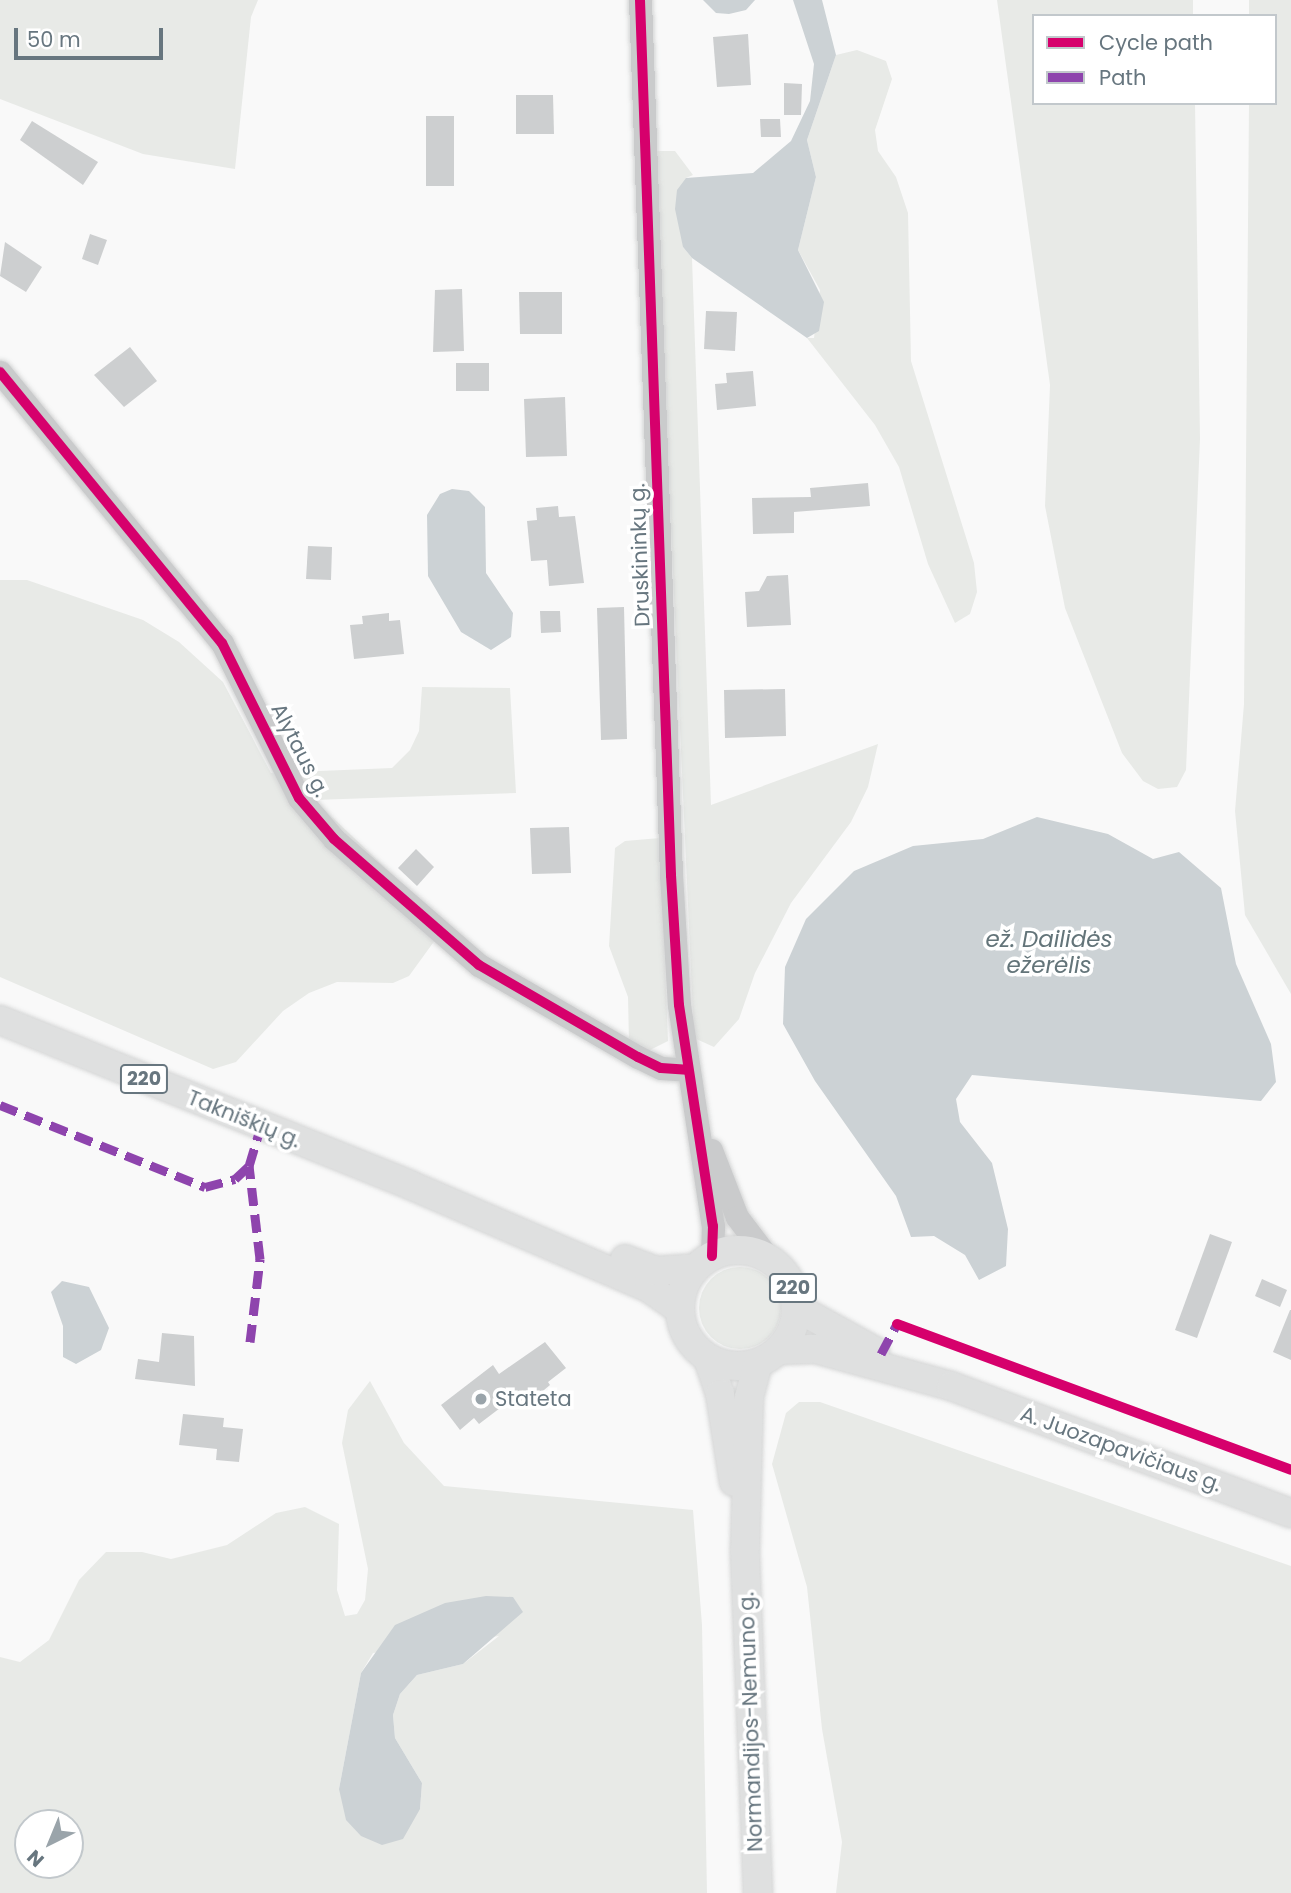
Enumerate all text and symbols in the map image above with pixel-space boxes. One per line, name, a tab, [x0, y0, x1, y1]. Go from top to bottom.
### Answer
scale bar	[18, 14, 166, 58]
legend	[1032, 14, 1277, 105]
text: 50 m	[27, 25, 81, 54]
text: Cycle path	[1099, 28, 1213, 57]
text: Path	[1099, 63, 1146, 92]
street label: Druskininkų g.	[625, 483, 655, 627]
street label: Alytaus g.	[266, 699, 334, 801]
water label: ež. Dailidės ežerėlis	[985, 925, 1113, 979]
road number: 220	[120, 1064, 168, 1094]
street label: Takniškių g.	[184, 1085, 304, 1153]
road number: 220	[768, 1272, 818, 1304]
place label: Stateta	[495, 1386, 572, 1412]
marker: Stateta	[473, 1391, 489, 1407]
street label: A. Juozapavičiaus g.	[1017, 1401, 1225, 1497]
street label: Normandijos-Nemuno g.	[734, 1592, 768, 1852]
north arrow	[14, 1809, 84, 1879]
text: N	[21, 1844, 50, 1873]

